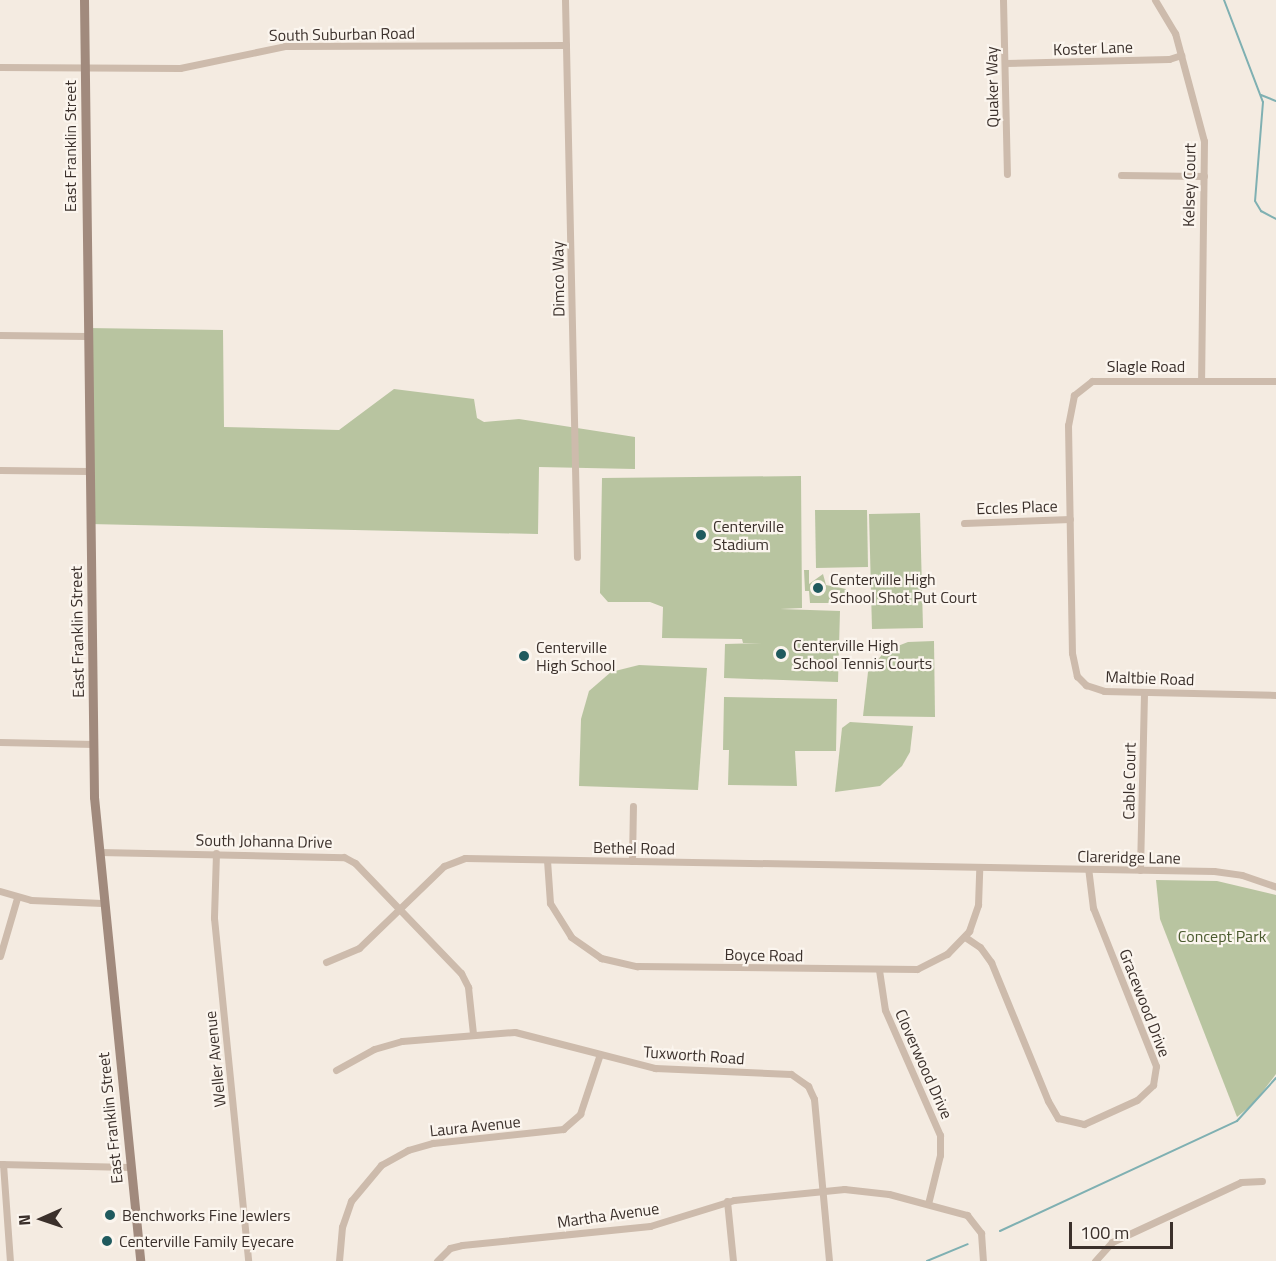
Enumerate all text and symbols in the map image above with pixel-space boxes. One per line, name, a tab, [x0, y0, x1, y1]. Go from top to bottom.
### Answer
street label: South Suburban Road	[269, 23, 415, 45]
street label: Koster Lane	[1053, 37, 1133, 59]
street label: Quaker Way	[982, 46, 1002, 128]
street label: East Franklin Street	[60, 80, 80, 212]
street label: Kelsey Court	[1179, 143, 1199, 227]
street label: Dimco Way	[548, 241, 568, 317]
street label: Slagle Road	[1107, 356, 1185, 376]
street label: Eccles Place	[976, 496, 1058, 518]
place label: Centerville Stadium	[713, 516, 784, 554]
marker: Centerville Stadium	[694, 528, 708, 542]
street label: East Franklin Street	[66, 566, 88, 698]
place label: Centerville High School Shot Put Court	[830, 569, 977, 607]
marker: Centerville High School Shot Put Court	[811, 581, 825, 595]
place label: Centerville High School Tennis Courts	[793, 635, 932, 673]
place label: Centerville High School	[536, 637, 615, 675]
marker: Centerville High School Tennis Courts	[774, 647, 788, 661]
marker: Centerville High School	[517, 649, 531, 663]
street label: Maltbie Road	[1105, 667, 1195, 689]
street label: Cable Court	[1119, 742, 1139, 820]
street label: South Johanna Drive	[196, 830, 332, 852]
street label: Bethel Road	[593, 838, 675, 858]
street label: Clareridge Lane	[1077, 846, 1181, 868]
park label: Concept Park	[1178, 926, 1266, 946]
street label: Boyce Road	[724, 945, 804, 965]
street label: Gracewood Drive	[1116, 946, 1174, 1060]
street label: Cloverwood Drive	[891, 1006, 957, 1122]
street label: Weller Avenue	[200, 1010, 230, 1108]
street label: Tuxworth Road	[643, 1042, 745, 1068]
street label: East Franklin Street	[94, 1051, 126, 1185]
street label: Laura Avenue	[429, 1112, 521, 1140]
north arrow	[12, 1189, 72, 1249]
street label: Martha Avenue	[556, 1198, 660, 1232]
place label: Benchworks Fine Jewlers	[122, 1205, 290, 1225]
marker: Benchworks Fine Jewlers	[103, 1208, 117, 1222]
scale bar	[1072, 1210, 1176, 1248]
text: N	[12, 1214, 36, 1226]
text: 100 m	[1080, 1219, 1129, 1246]
place label: Centerville Family Eyecare	[119, 1231, 294, 1251]
marker: Centerville Family Eyecare	[100, 1234, 114, 1248]

